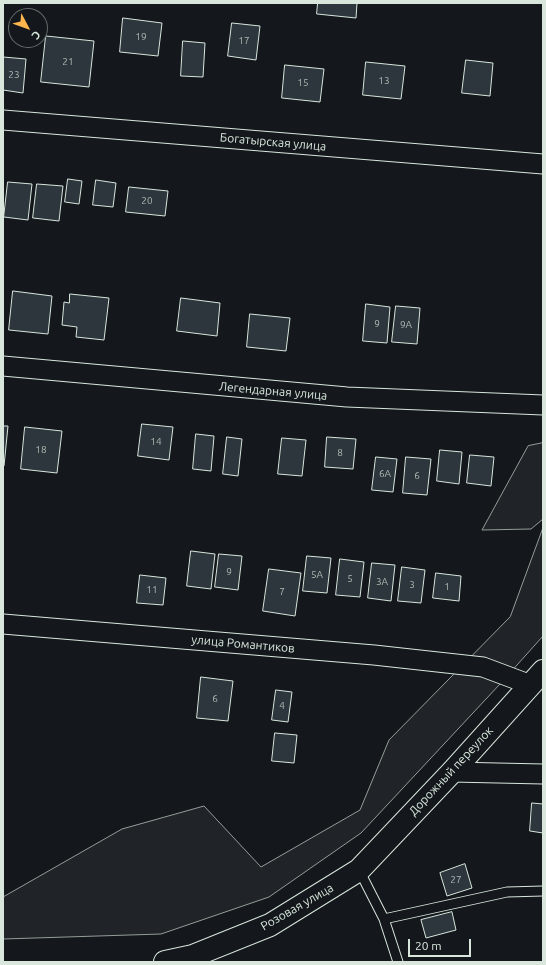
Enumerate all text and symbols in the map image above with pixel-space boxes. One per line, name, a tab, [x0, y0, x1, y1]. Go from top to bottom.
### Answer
north arrow	[8, 8, 48, 48]
text: С	[29, 29, 43, 42]
house number: 19	[135, 31, 147, 43]
house number: 17	[238, 35, 250, 47]
house number: 21	[62, 56, 74, 68]
house number: 23	[8, 69, 20, 81]
house number: 13	[378, 75, 390, 87]
house number: 15	[297, 77, 309, 89]
street label: Богатырская улица	[219, 130, 327, 154]
house number: 20	[141, 195, 153, 207]
house number: 9	[374, 318, 380, 330]
house number: 9А	[400, 319, 412, 331]
street label: Легендарная улица	[218, 379, 328, 403]
house number: 14	[150, 436, 162, 448]
house number: 18	[35, 444, 47, 456]
house number: 8	[337, 447, 343, 459]
house number: 6А	[379, 468, 391, 480]
house number: 6	[414, 470, 420, 482]
house number: 9	[226, 566, 232, 578]
house number: 5А	[311, 569, 323, 581]
house number: 5	[347, 573, 353, 585]
house number: 3А	[376, 576, 388, 588]
house number: 3	[409, 579, 415, 591]
house number: 1	[444, 581, 450, 593]
house number: 11	[146, 584, 158, 596]
house number: 7	[279, 586, 285, 598]
street label: улица Романтиков	[191, 632, 295, 656]
house number: 6	[212, 693, 218, 705]
house number: 4	[279, 700, 285, 712]
street label: Дорожный переулок	[406, 723, 496, 819]
house number: 27	[450, 874, 462, 886]
street label: Розовая улица	[258, 880, 336, 934]
scale bar	[410, 931, 473, 957]
text: 20 m	[415, 939, 442, 952]

